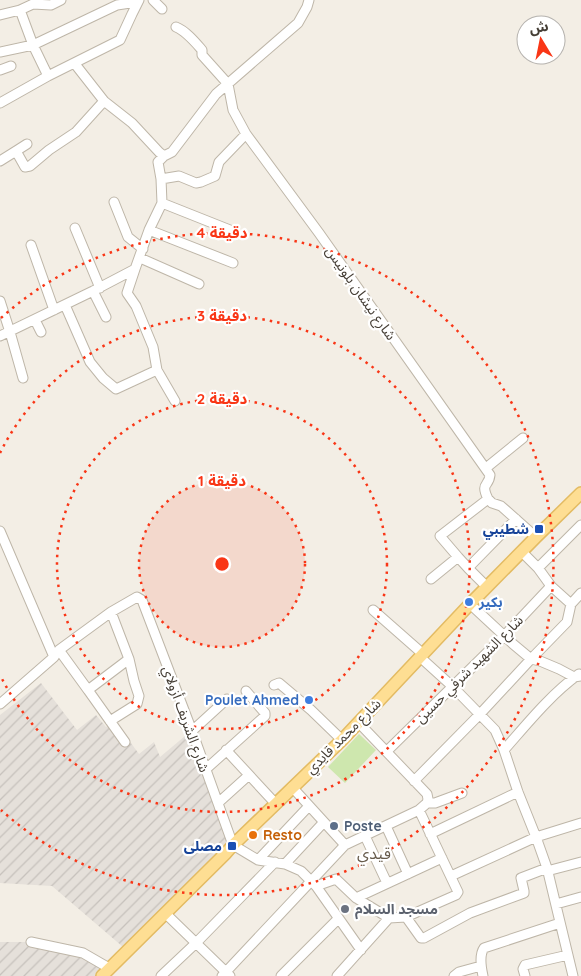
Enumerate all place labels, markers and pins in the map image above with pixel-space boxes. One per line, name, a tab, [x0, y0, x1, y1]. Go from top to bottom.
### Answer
place label: شطيبي	[483, 520, 529, 540]
marker: شطيبي	[533, 523, 545, 535]
centre of rings	[213, 555, 231, 573]
place label: بكير	[478, 593, 503, 611]
marker: بكير	[463, 596, 475, 608]
place label: Poulet Ahmed	[205, 691, 299, 709]
marker: Poulet Ahmed	[303, 694, 315, 706]
place label: Poste	[344, 817, 382, 835]
marker: Poste	[328, 820, 340, 832]
place label: Resto	[263, 826, 302, 844]
marker: Resto	[247, 829, 259, 841]
place label: مصلى	[184, 837, 222, 855]
marker: مصلى	[226, 840, 238, 852]
place label: مسجد السلام	[355, 900, 438, 920]
marker: مسجد السلام	[339, 903, 351, 915]

